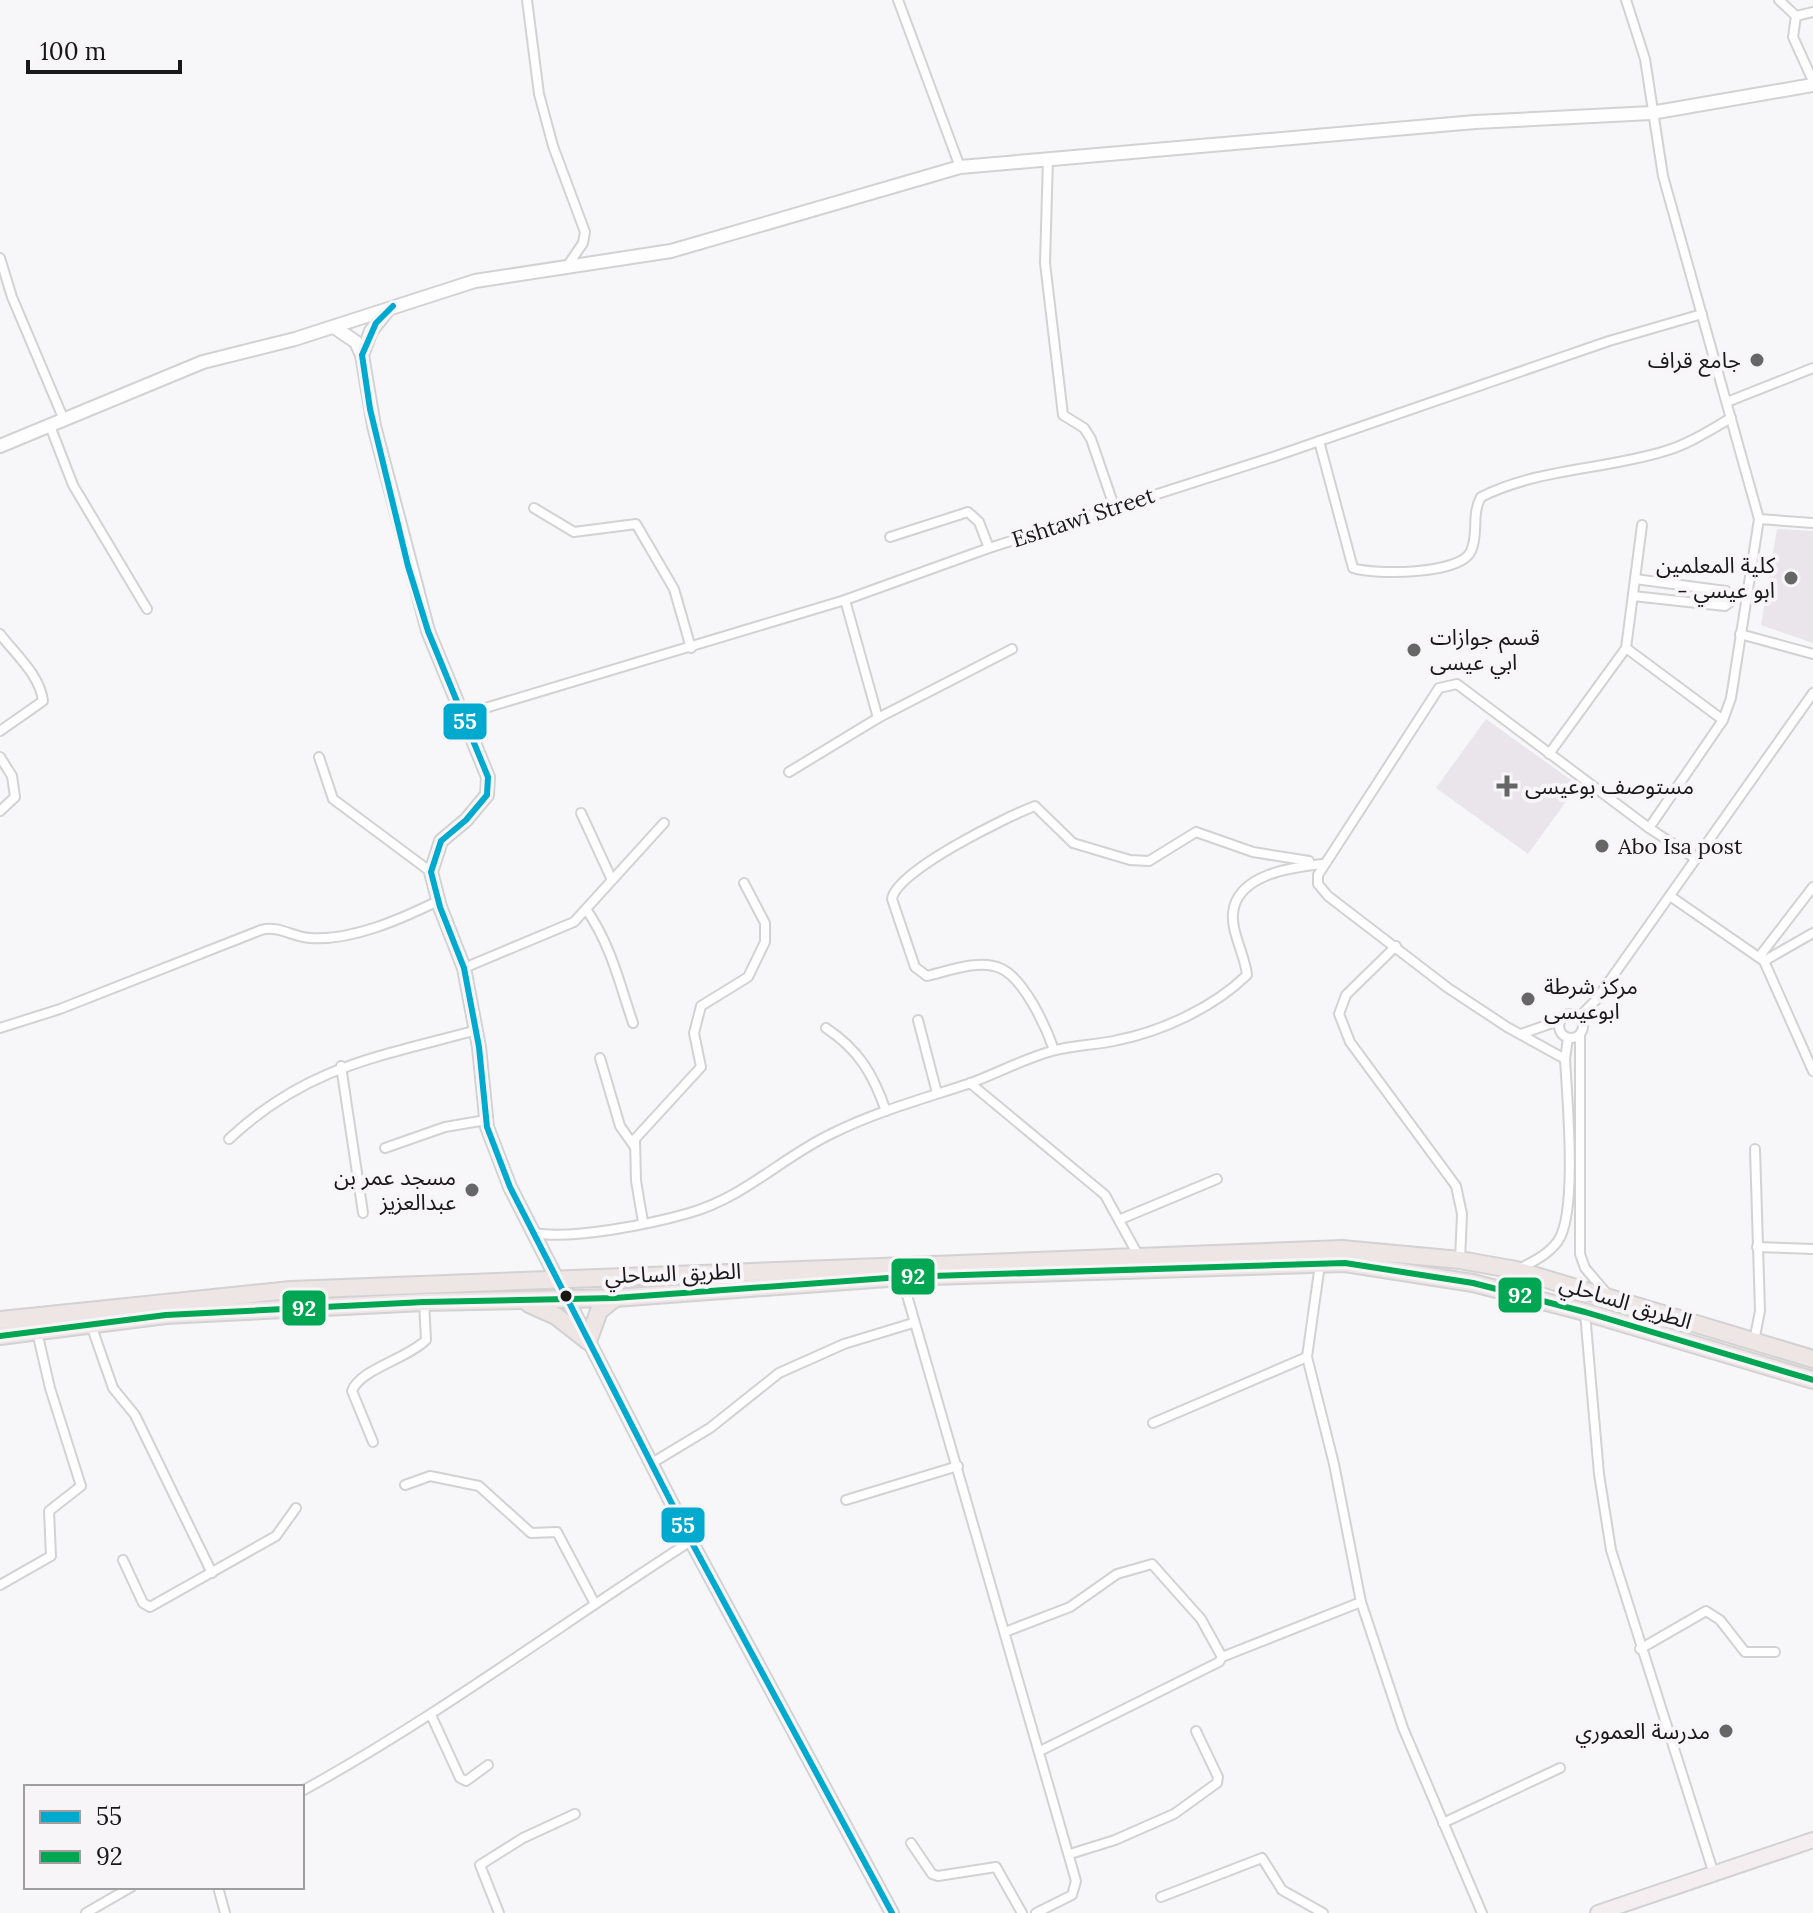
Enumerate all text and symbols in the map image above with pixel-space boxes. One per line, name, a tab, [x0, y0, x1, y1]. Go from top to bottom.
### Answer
scale bar	[28, 24, 180, 74]
text: 100 m	[40, 36, 106, 67]
place label: جامع قراف	[1648, 346, 1741, 377]
marker: جامع قراف	[1748, 351, 1766, 369]
street label: Eshtawi Street	[1008, 481, 1158, 553]
place label: كلية المعلمين - ابو عيسي	[1656, 551, 1776, 607]
marker: كلية المعلمين - ابو عيسي	[1782, 569, 1800, 587]
place label: قسم جوازات ابي عيسى	[1430, 623, 1540, 679]
marker: قسم جوازات ابي عيسى	[1405, 641, 1423, 659]
line badge: 55	[442, 702, 488, 741]
text: 55	[453, 707, 477, 735]
place label: مستوصف بوعيسى	[1525, 772, 1694, 800]
marker: مستوصف بوعيسى	[1496, 775, 1518, 797]
place label: Abo Isa post	[1617, 832, 1743, 860]
marker: Abo Isa post	[1593, 837, 1611, 855]
place label: مركز شرطة ابوعيسى	[1544, 972, 1638, 1025]
marker: مركز شرطة ابوعيسى	[1519, 990, 1537, 1008]
place label: مسجد عمر بن عبدالعزيز	[334, 1163, 456, 1216]
marker: مسجد عمر بن عبدالعزيز	[463, 1181, 481, 1199]
street label: الطريق الساحلي	[604, 1257, 742, 1292]
line badge: 92	[890, 1257, 936, 1296]
text: 92	[901, 1262, 925, 1290]
street label: الطريق الساحلي	[1556, 1269, 1695, 1338]
line badge: 92	[1497, 1276, 1543, 1314]
text: 92	[1508, 1281, 1532, 1309]
unlabelled marker	[558, 1288, 574, 1304]
line badge: 92	[281, 1289, 327, 1327]
text: 92	[292, 1294, 316, 1322]
line badge: 55	[660, 1506, 706, 1544]
text: 55	[671, 1511, 695, 1539]
place label: مدرسة العموري	[1575, 1717, 1710, 1748]
marker: مدرسة العموري	[1717, 1722, 1735, 1740]
legend	[24, 1785, 304, 1889]
text: 55	[96, 1801, 122, 1832]
text: 92	[96, 1841, 123, 1872]

